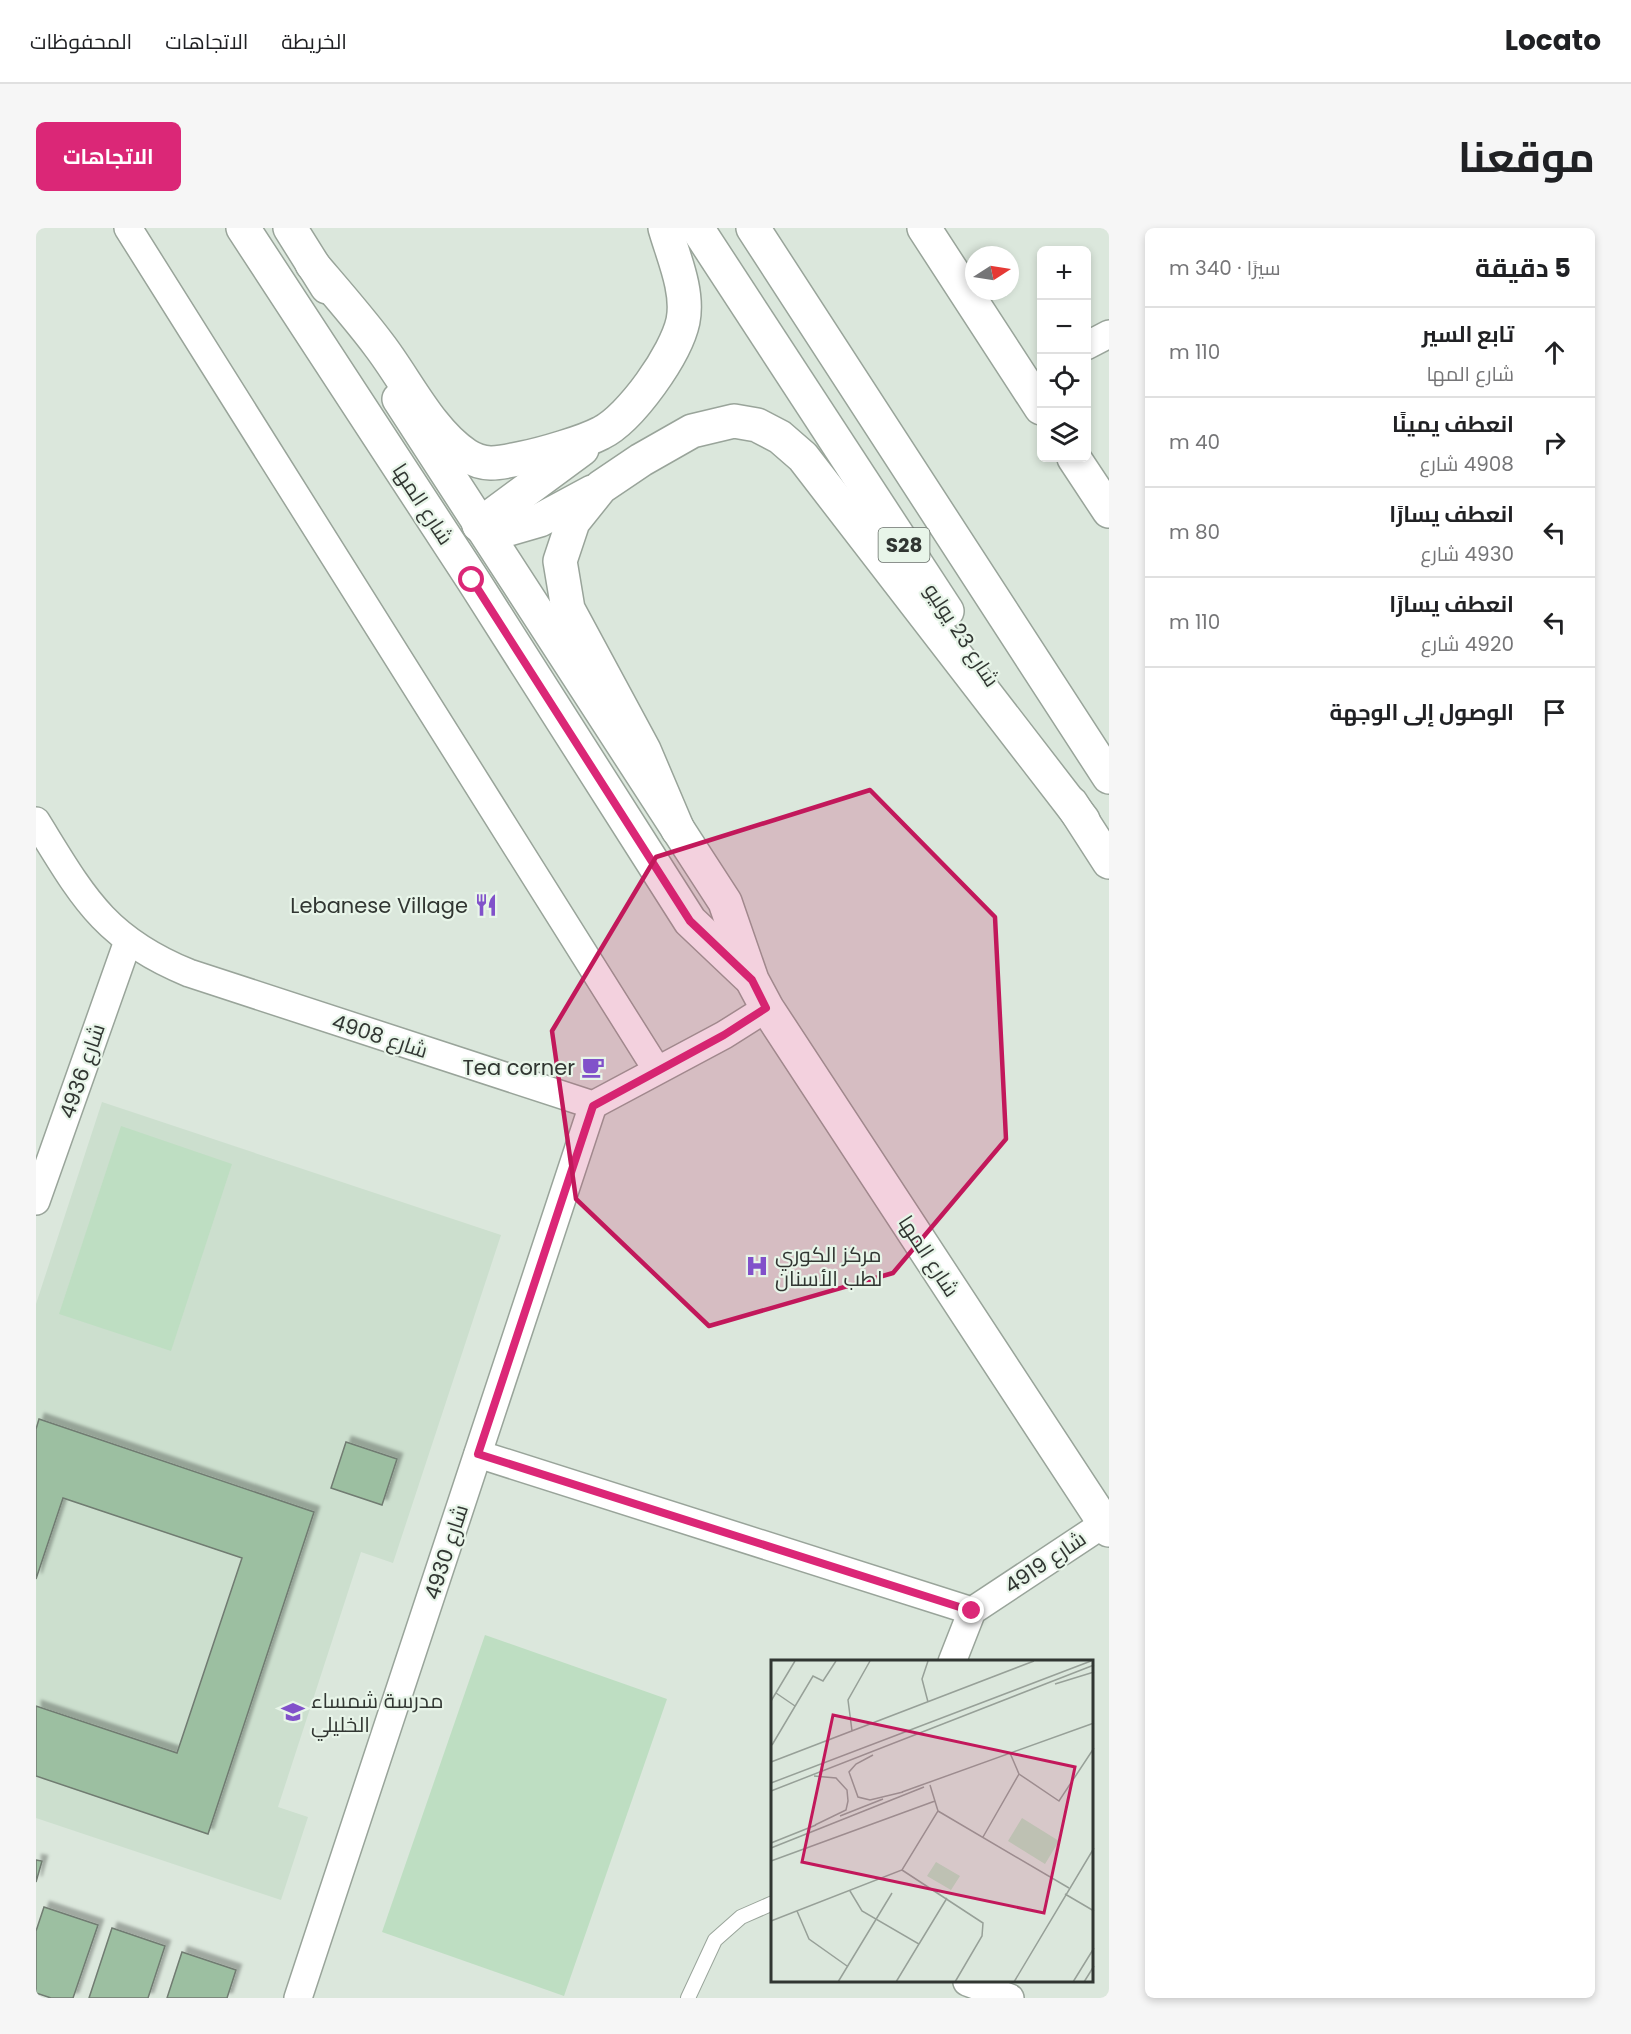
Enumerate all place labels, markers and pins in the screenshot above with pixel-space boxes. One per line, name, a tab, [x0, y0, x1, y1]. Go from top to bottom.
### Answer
place label: Lebanese Village	[290, 891, 468, 920]
restaurant icon: Lebanese Village	[473, 892, 499, 918]
place label: Tea corner	[463, 1053, 575, 1082]
cafe icon: Tea corner	[580, 1054, 606, 1080]
place label: مركز الكوري لطب الأسنان	[775, 1240, 882, 1293]
hospital icon: مركز الكوري لطب الأسنان	[744, 1253, 770, 1279]
place label: مدرسة شمساء الخليلي	[311, 1686, 444, 1741]
school or university icon: مدرسة شمساء الخليلي	[280, 1699, 306, 1725]

